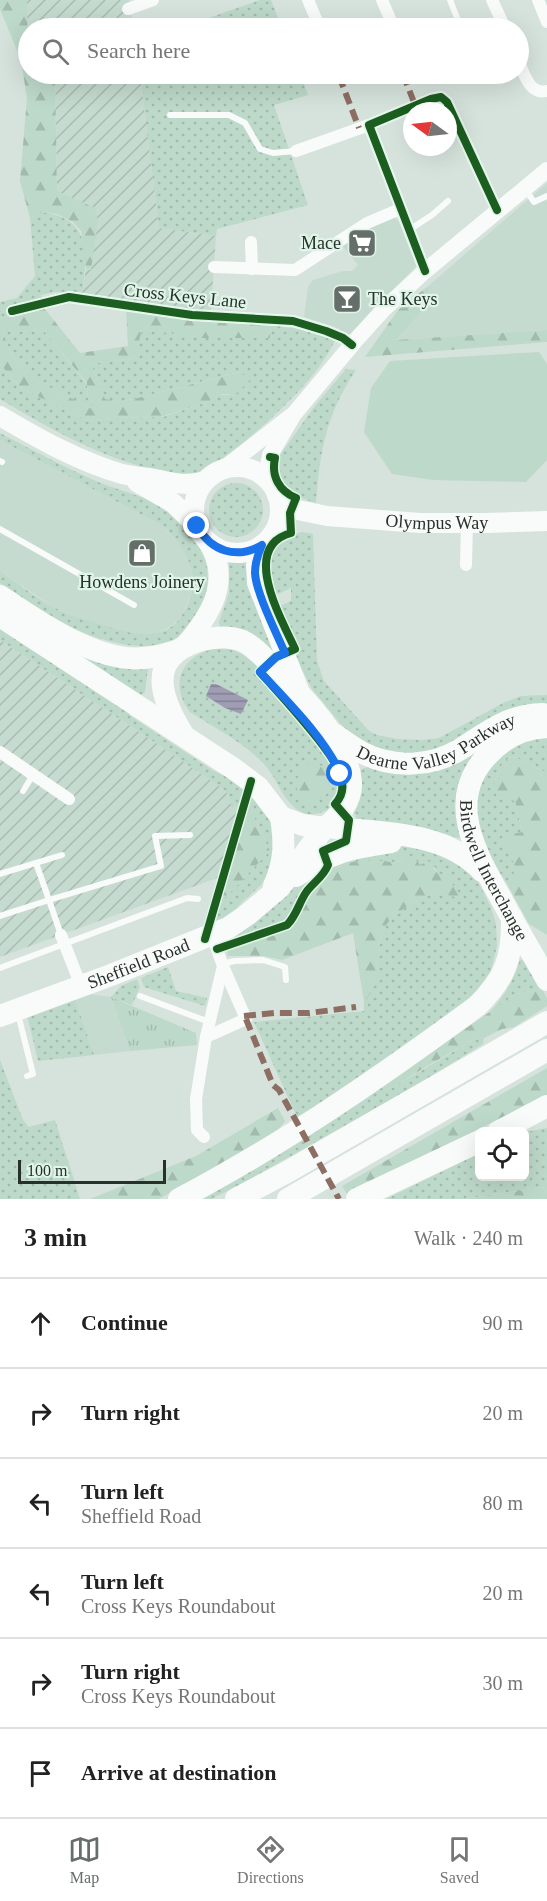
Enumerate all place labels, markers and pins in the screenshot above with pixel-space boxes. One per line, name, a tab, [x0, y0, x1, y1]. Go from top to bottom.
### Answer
supermarket icon: Mace	[346, 227, 378, 259]
place label: Mace	[301, 233, 341, 253]
bar icon: The Keys	[331, 283, 363, 315]
place label: The Keys	[368, 289, 437, 309]
shop icon: Howdens Joinery	[126, 537, 158, 569]
place label: Howdens Joinery	[79, 572, 205, 592]

